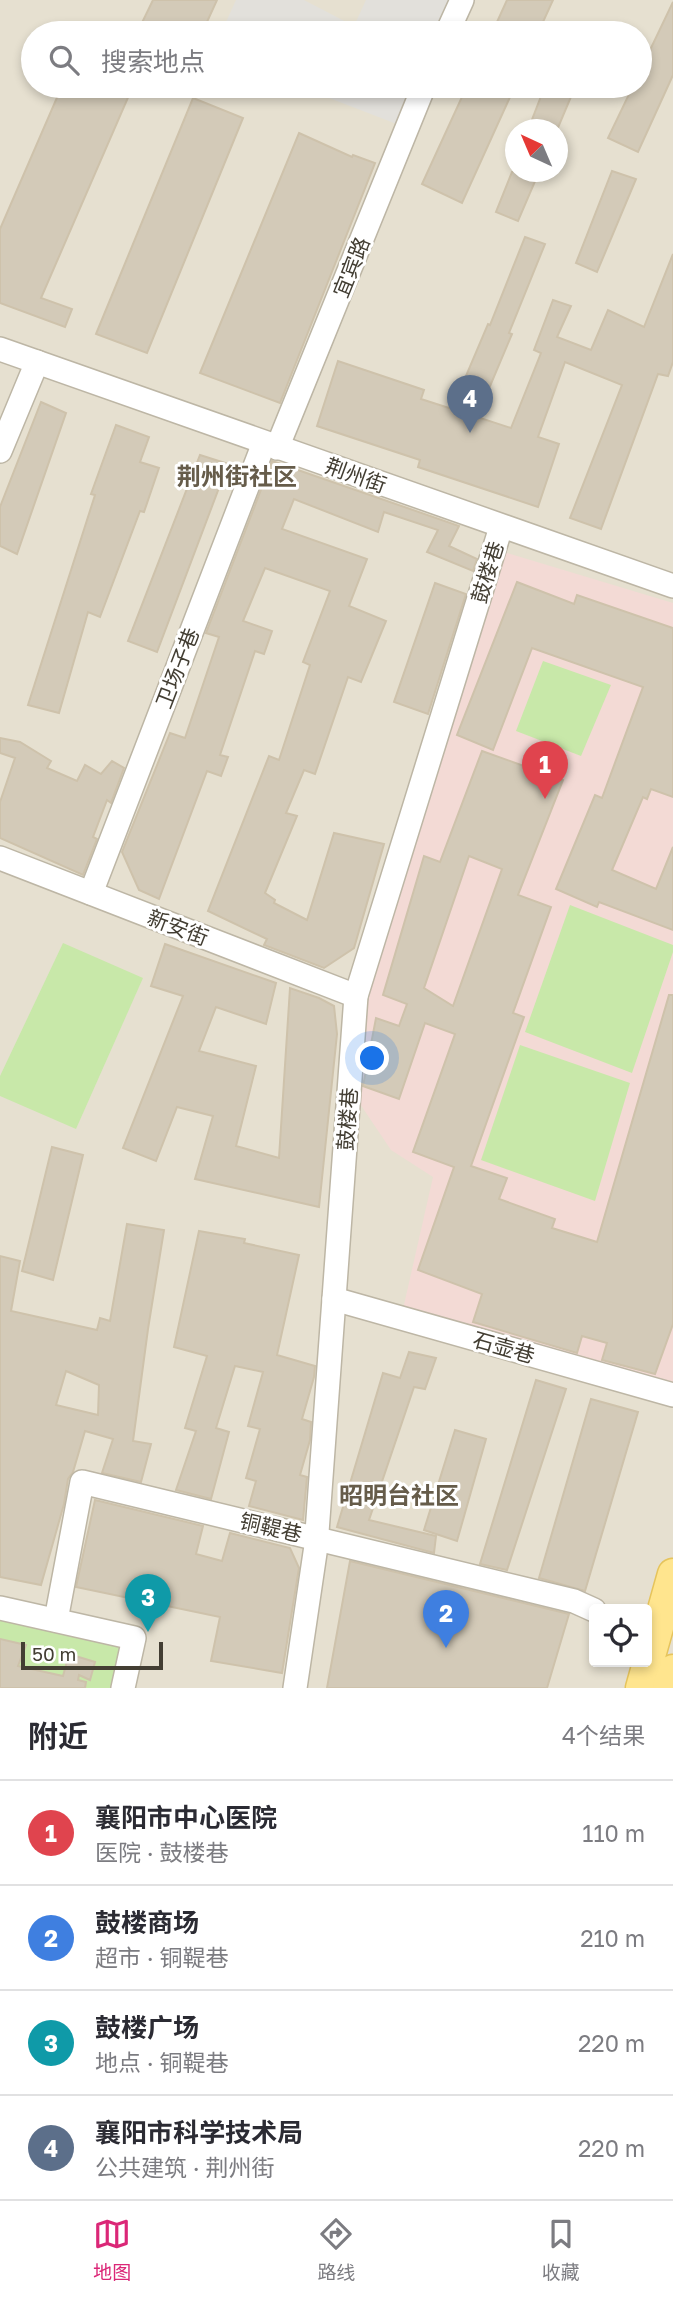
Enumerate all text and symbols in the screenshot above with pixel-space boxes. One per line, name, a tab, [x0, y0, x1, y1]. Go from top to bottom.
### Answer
search box	[21, 21, 652, 98]
icon: search	[45, 41, 83, 79]
text: 搜索地点	[101, 46, 205, 77]
north arrow	[505, 119, 568, 182]
street label: 宜宾路	[327, 233, 375, 301]
pin: 4	[447, 375, 493, 433]
street label: 荆州街	[322, 452, 390, 498]
district label: 荆州街社区	[177, 461, 297, 490]
street label: 鼓楼巷	[465, 538, 509, 606]
street label: 卫场子巷	[150, 624, 204, 712]
pin: 1	[522, 741, 568, 799]
street label: 新安街	[144, 904, 212, 950]
your location	[355, 1041, 389, 1075]
street label: 鼓楼巷	[332, 1087, 362, 1151]
street label: 石壶巷	[470, 1326, 538, 1368]
district label: 昭明台社区	[339, 1480, 459, 1509]
street label: 铜鞮巷	[237, 1507, 305, 1547]
pin: 3	[125, 1574, 171, 1632]
pin: 2	[423, 1590, 469, 1648]
map controls	[589, 1604, 652, 1667]
button: locate	[589, 1604, 652, 1667]
scale bar	[21, 1639, 163, 1671]
text: 50 m	[32, 1642, 76, 1665]
text: 附近	[28, 1718, 88, 1754]
text: 4个结果	[562, 1721, 645, 1749]
text: 襄阳市中心医院	[95, 1802, 277, 1833]
text: 1	[45, 1819, 57, 1847]
text: 110 m	[582, 1819, 645, 1847]
text: 医院 · 鼓楼巷	[95, 1838, 228, 1866]
text: 鼓楼商场	[95, 1907, 199, 1938]
text: 2	[44, 1924, 58, 1952]
text: 210 m	[580, 1924, 645, 1952]
text: 超市 · 铜鞮巷	[95, 1943, 228, 1971]
text: 鼓楼广场	[95, 2012, 199, 2043]
text: 3	[44, 2029, 58, 2057]
text: 220 m	[578, 2029, 645, 2057]
text: 地点 · 铜鞮巷	[95, 2048, 228, 2076]
text: 襄阳市科学技术局	[95, 2117, 303, 2148]
text: 4	[44, 2134, 58, 2162]
text: 220 m	[578, 2134, 645, 2162]
text: 公共建筑 · 荆州街	[95, 2153, 274, 2181]
tab: 地图	[93, 2215, 131, 2284]
tab: 路线	[317, 2215, 356, 2284]
tab: 收藏	[542, 2215, 580, 2284]

